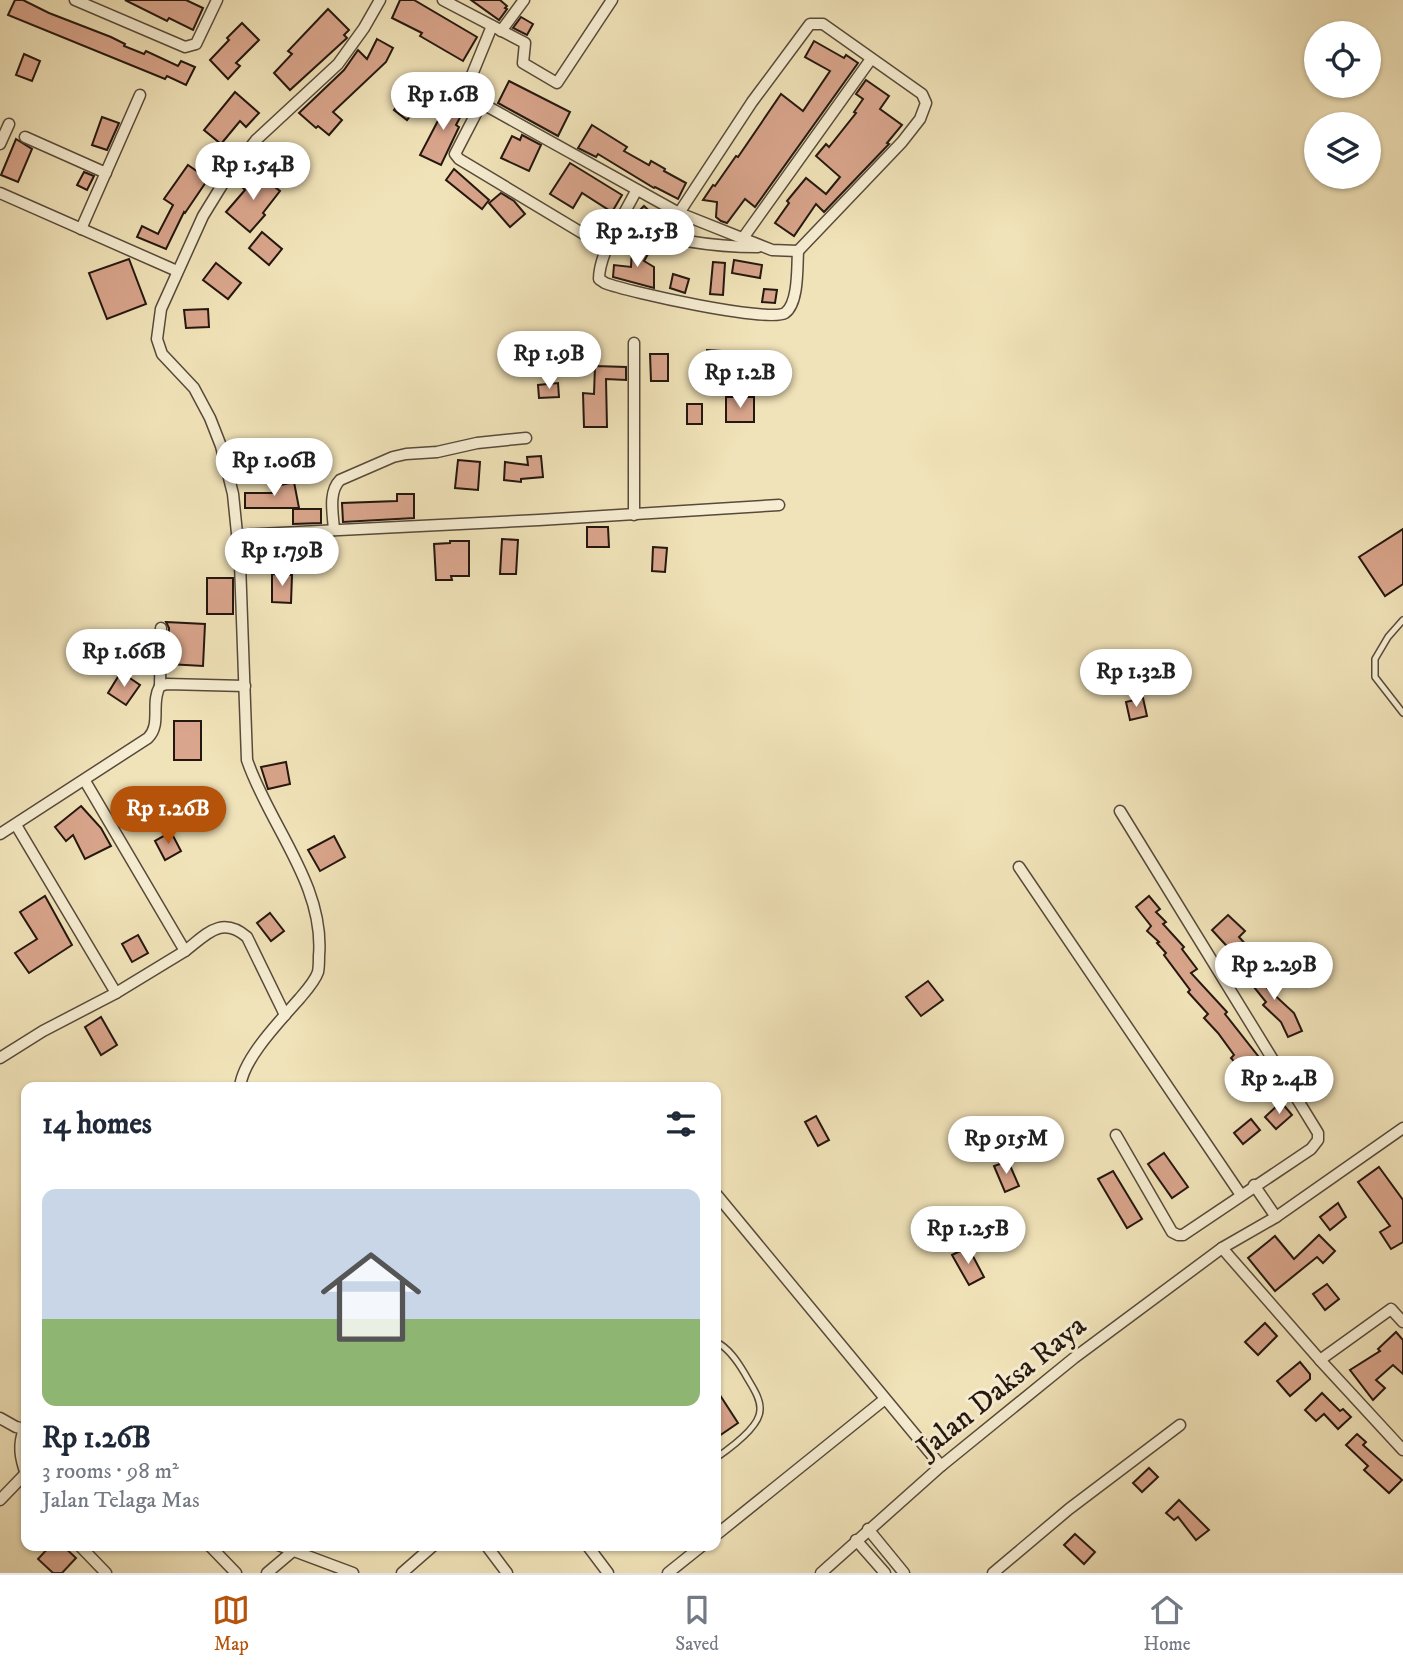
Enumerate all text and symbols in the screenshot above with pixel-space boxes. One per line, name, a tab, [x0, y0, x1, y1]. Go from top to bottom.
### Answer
map controls	[1304, 21, 1381, 189]
button: locate	[1304, 21, 1381, 98]
pin: Rp 1.6B	[378, 72, 508, 132]
text: Rp 1.6B	[407, 80, 479, 109]
button: layers	[1304, 112, 1381, 189]
pin: Rp 1.54B	[181, 142, 325, 202]
text: Rp 1.54B	[211, 150, 295, 179]
pin: Rp 2.15B	[565, 210, 709, 269]
text: Rp 2.15B	[595, 217, 679, 246]
pin: Rp 1.9B	[484, 332, 614, 391]
text: Rp 1.9B	[513, 339, 585, 368]
pin: Rp 1.2B	[675, 350, 805, 410]
text: Rp 1.2B	[704, 358, 776, 387]
pin: Rp 1.06B	[202, 438, 346, 498]
text: Rp 1.06B	[232, 446, 316, 475]
pin: Rp 1.79B	[210, 528, 354, 588]
text: Rp 1.79B	[241, 536, 323, 565]
pin: Rp 1.66B	[52, 630, 196, 689]
text: Rp 1.66B	[82, 637, 166, 666]
pin: Rp 1.32B	[1064, 650, 1208, 709]
text: Rp 1.32B	[1096, 657, 1176, 686]
pin: Rp 1.26B	[96, 786, 240, 846]
text: Rp 1.26B	[126, 794, 210, 823]
pin: Rp 2.29B	[1202, 942, 1346, 1002]
text: Rp 2.29B	[1231, 950, 1317, 979]
pin: Rp 2.4B	[1214, 1056, 1344, 1116]
text: Rp 2.4B	[1241, 1064, 1317, 1093]
icon: filters	[662, 1105, 700, 1143]
text: 14 homes	[42, 1106, 152, 1143]
pin: Rp 915M	[941, 1116, 1071, 1176]
text: Rp 915M	[964, 1124, 1048, 1153]
pin: Rp 1.25B	[896, 1206, 1040, 1266]
text: Rp 1.25B	[927, 1214, 1009, 1243]
icon: home	[308, 1234, 434, 1360]
street label: Jalan Daksa Raya	[908, 1307, 1094, 1468]
text: Rp 1.26B	[42, 1420, 151, 1457]
text: 3 rooms · 98 m²	[42, 1457, 179, 1486]
text: Jalan Telaga Mas	[42, 1486, 200, 1515]
tab: Map	[212, 1591, 250, 1656]
tab: Saved	[675, 1591, 719, 1656]
tab: Home	[1144, 1591, 1191, 1656]

